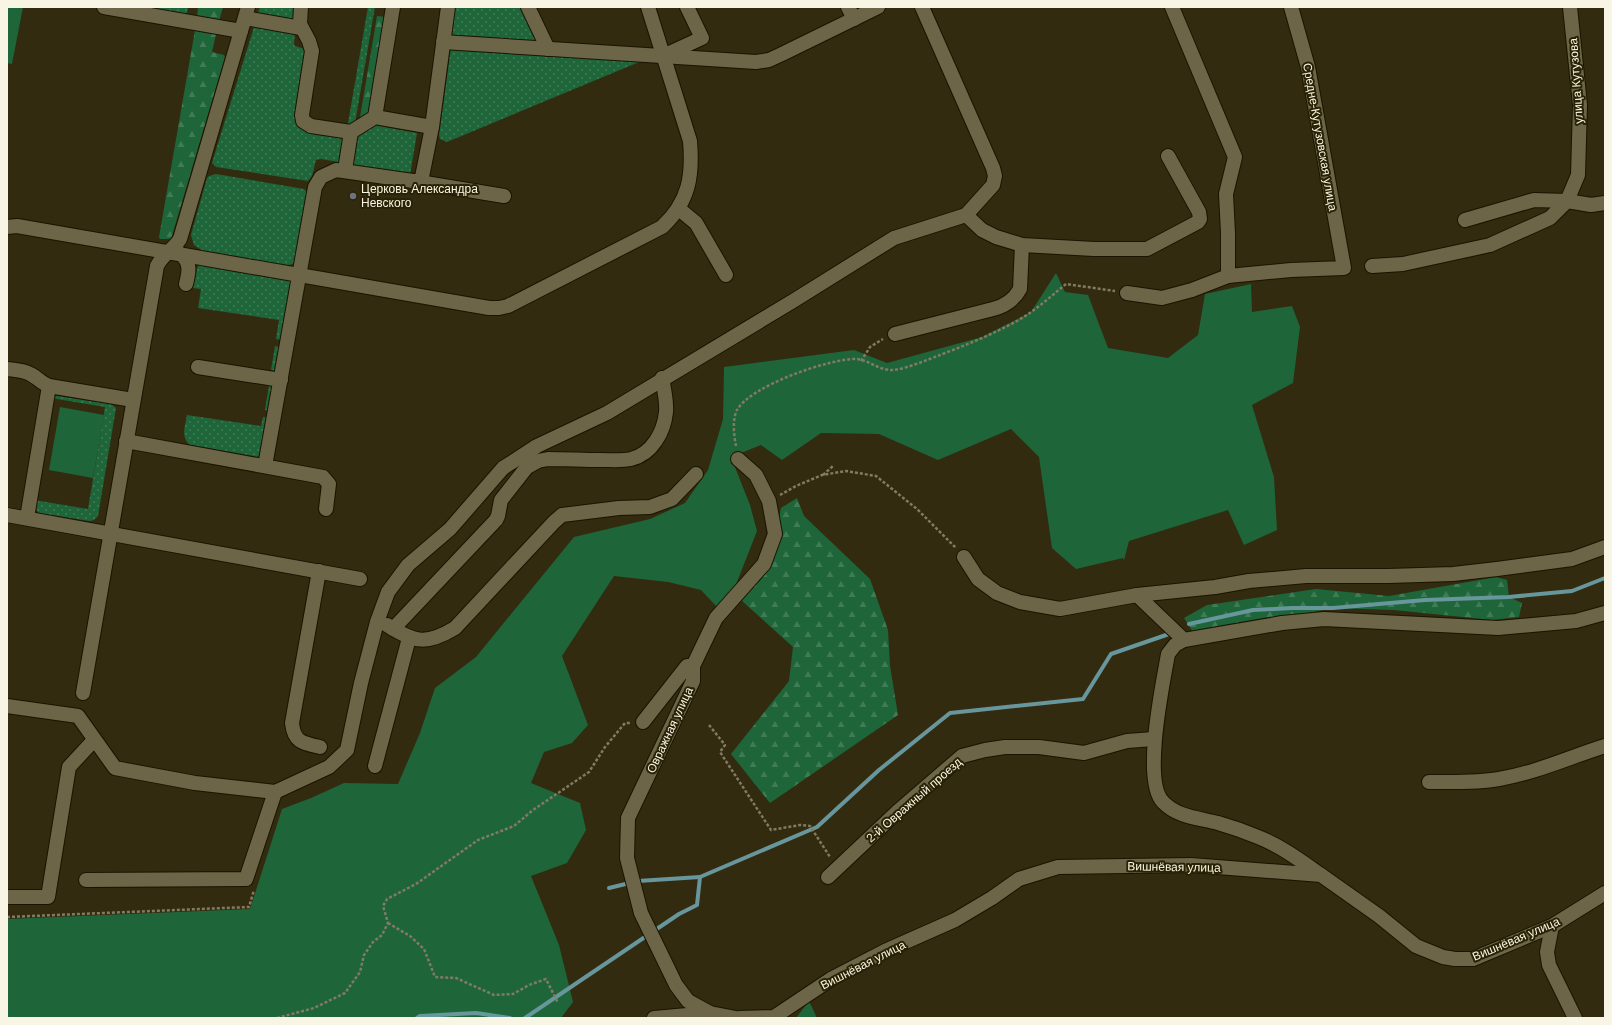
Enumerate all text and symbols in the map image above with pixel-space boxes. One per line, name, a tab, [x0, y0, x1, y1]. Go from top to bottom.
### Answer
street label: улица Кутузова	[1566, 37, 1586, 124]
street label: Средне-Кутузовская улица	[1300, 62, 1340, 212]
place label: Церковь Александра Невского	[361, 182, 478, 210]
marker: Церковь Александра Невского	[348, 191, 358, 201]
street label: Овражная улица	[644, 685, 696, 775]
street label: 2-й Овражный проезд	[864, 755, 964, 845]
street label: Вишнёвая улица	[1127, 859, 1221, 875]
street label: Вишнёвая улица	[1470, 914, 1562, 964]
street label: Вишнёвая улица	[818, 937, 908, 992]

